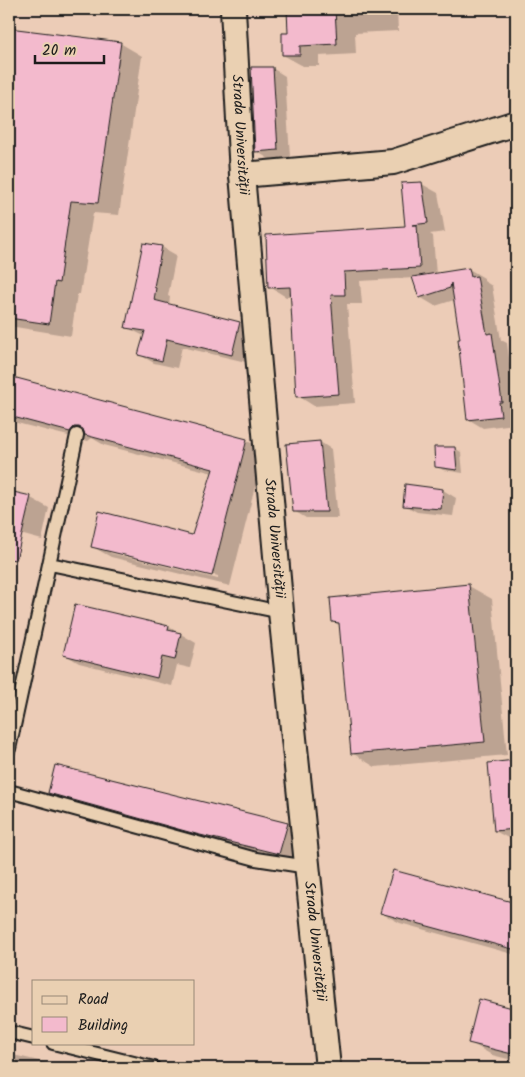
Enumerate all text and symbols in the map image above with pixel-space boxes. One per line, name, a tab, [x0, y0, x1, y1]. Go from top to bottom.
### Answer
scale bar	[35, 32, 104, 64]
text: 20 m	[42, 39, 76, 63]
street label: Strada Universității	[225, 74, 256, 197]
street label: Strada Universității	[257, 477, 292, 601]
street label: Strada Universității	[297, 880, 333, 1004]
legend	[32, 980, 195, 1044]
text: Road	[78, 988, 109, 1012]
text: Building	[78, 1014, 128, 1038]

